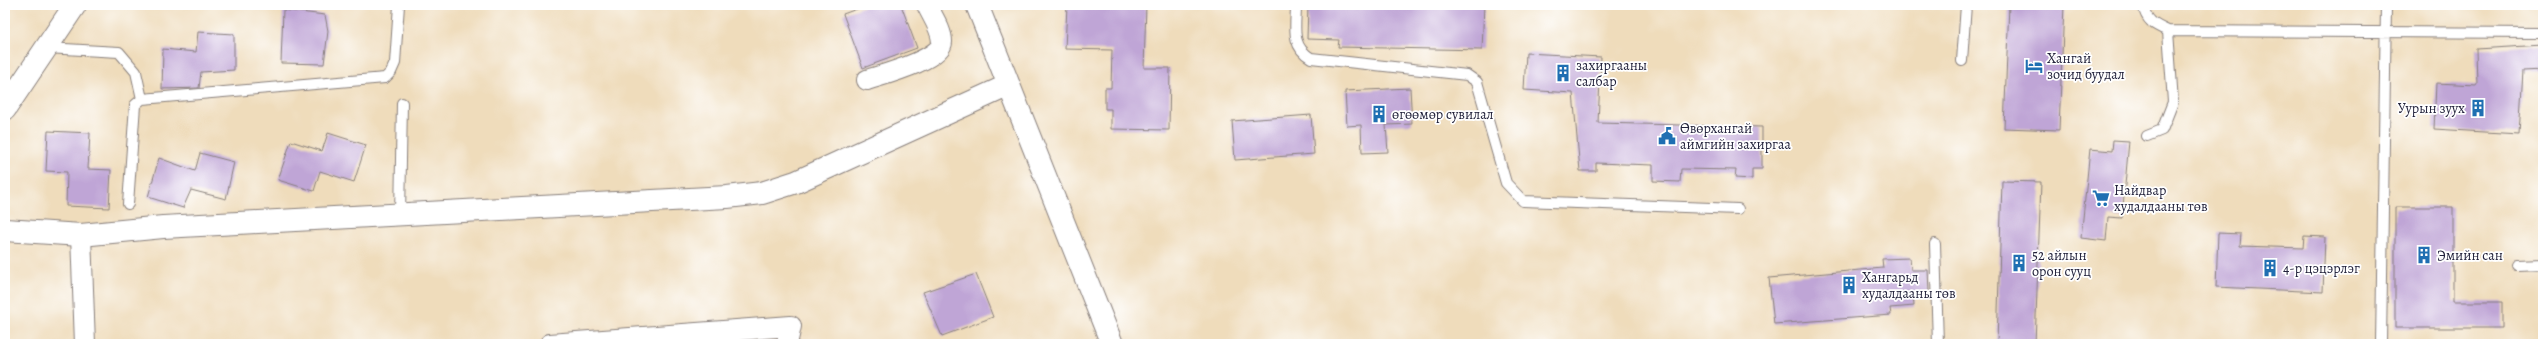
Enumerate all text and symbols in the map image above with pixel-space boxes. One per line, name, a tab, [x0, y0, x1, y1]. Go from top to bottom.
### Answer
place label: Хангай зочид буудал	[2047, 49, 2125, 84]
place label: захиргааны салбар	[1576, 56, 1647, 91]
hotel icon: Хангай зочид буудал	[2024, 56, 2044, 76]
building icon: захиргааны салбар	[1553, 63, 1573, 83]
building icon: Уурын зуух	[2468, 98, 2488, 118]
place label: Уурын зуух	[2398, 99, 2465, 118]
building icon: өгөөмөр сувилал	[1369, 104, 1389, 124]
place label: өгөөмөр сувилал	[1392, 105, 1494, 124]
place label: Өвөрхангай аймгийн захиргаа	[1680, 119, 1791, 154]
public building icon: Өвөрхангай аймгийн захиргаа	[1657, 126, 1677, 146]
place label: Найдвар худалдааны төв	[2114, 181, 2208, 216]
supermarket icon: Найдвар худалдааны төв	[2091, 188, 2111, 208]
building icon: Эмийн сан	[2414, 245, 2434, 265]
place label: 52 айлын орон сууц	[2032, 246, 2091, 281]
place label: Эмийн сан	[2437, 246, 2503, 265]
building icon: 52 айлын орон сууц	[2009, 253, 2029, 273]
building icon: 4-р цэцэрлэг	[2260, 258, 2280, 278]
place label: 4-р цэцэрлэг	[2283, 259, 2360, 278]
place label: Хангарьд худалдааны төв	[1862, 268, 1956, 303]
building icon: Хангарьд худалдааны төв	[1839, 275, 1859, 295]

